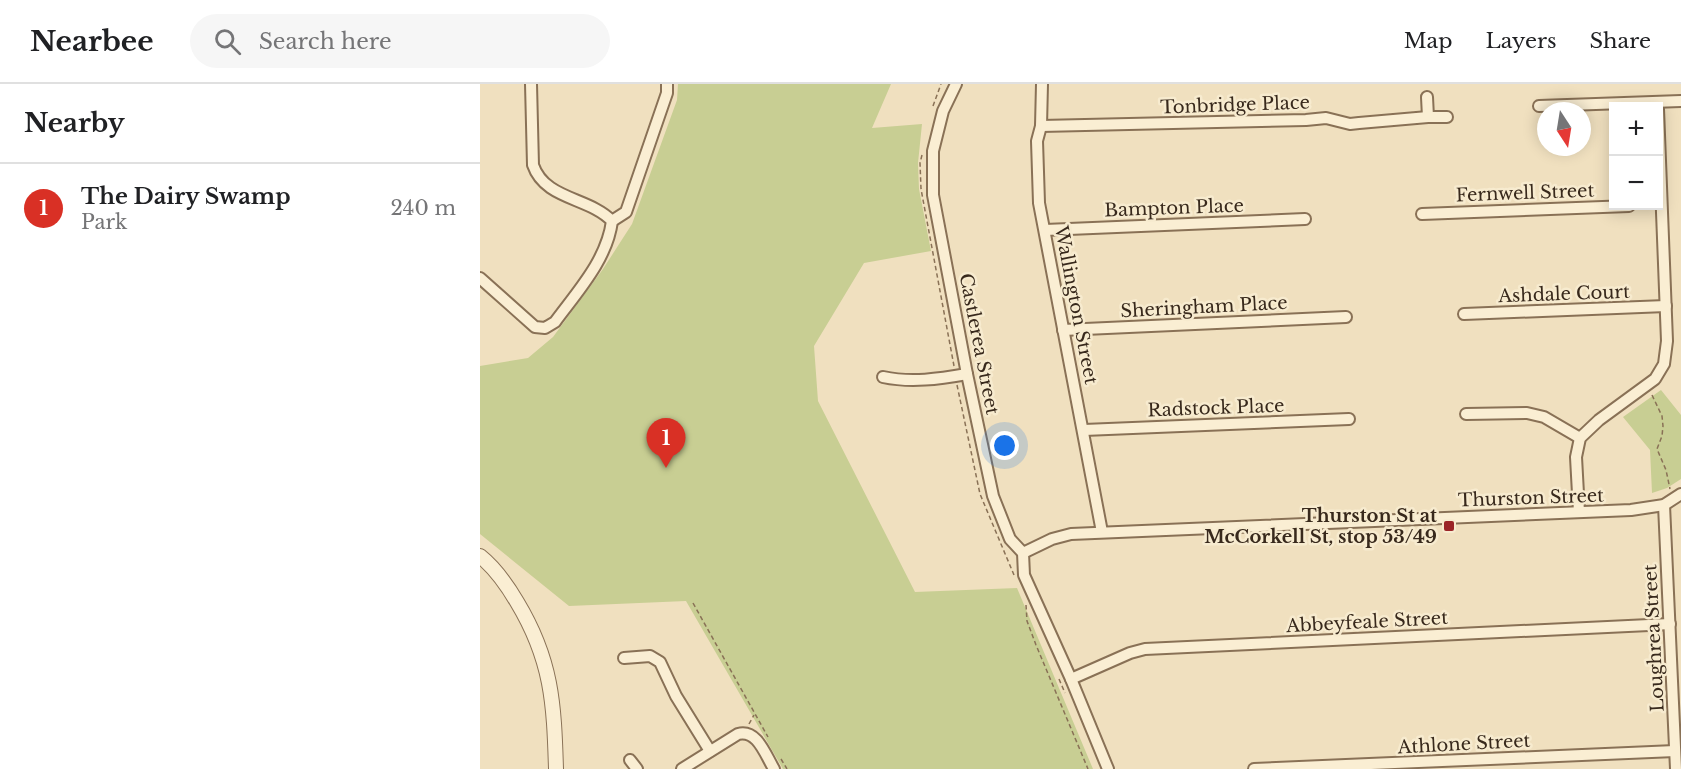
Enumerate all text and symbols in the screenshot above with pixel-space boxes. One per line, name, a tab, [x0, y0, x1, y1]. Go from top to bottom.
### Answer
search box	[190, 14, 610, 68]
text: Nearbee	[30, 24, 154, 59]
icon: search	[211, 25, 244, 58]
text: Search here	[259, 28, 392, 55]
text: Map	[1404, 28, 1453, 54]
text: Layers	[1486, 28, 1557, 54]
text: Share	[1590, 28, 1651, 54]
street label: Tonbridge Place	[1160, 91, 1310, 119]
north arrow	[1537, 102, 1591, 156]
map controls	[1609, 102, 1663, 210]
button: +	[1609, 102, 1663, 156]
text: Nearby	[24, 107, 125, 139]
button: −	[1609, 156, 1663, 210]
street label: Fernwell Street	[1455, 180, 1595, 206]
text: The Dairy Swamp	[81, 183, 290, 210]
street label: Bampton Place	[1104, 195, 1244, 221]
text: 1	[39, 196, 48, 220]
text: 240 m	[391, 196, 456, 220]
text: Park	[81, 210, 127, 234]
street label: Wallington Street	[1050, 223, 1102, 386]
street label: Castlerea Street	[955, 272, 1004, 417]
street label: Ashdale Court	[1497, 281, 1630, 307]
street label: Sheringham Place	[1120, 292, 1288, 322]
street label: Radstock Place	[1147, 395, 1285, 421]
pin: 1	[646, 418, 686, 468]
your location	[990, 431, 1019, 460]
street label: Thurston Street	[1458, 484, 1605, 512]
place label: Thurston St at McCorkell St, stop 53/49	[1204, 505, 1437, 548]
marker: Thurston St at McCorkell St, stop 53/49	[1442, 519, 1456, 533]
street label: Loughrea Street	[1639, 563, 1669, 712]
street label: Abbeyfeale Street	[1285, 607, 1449, 637]
street label: Athlone Street	[1396, 730, 1531, 759]

